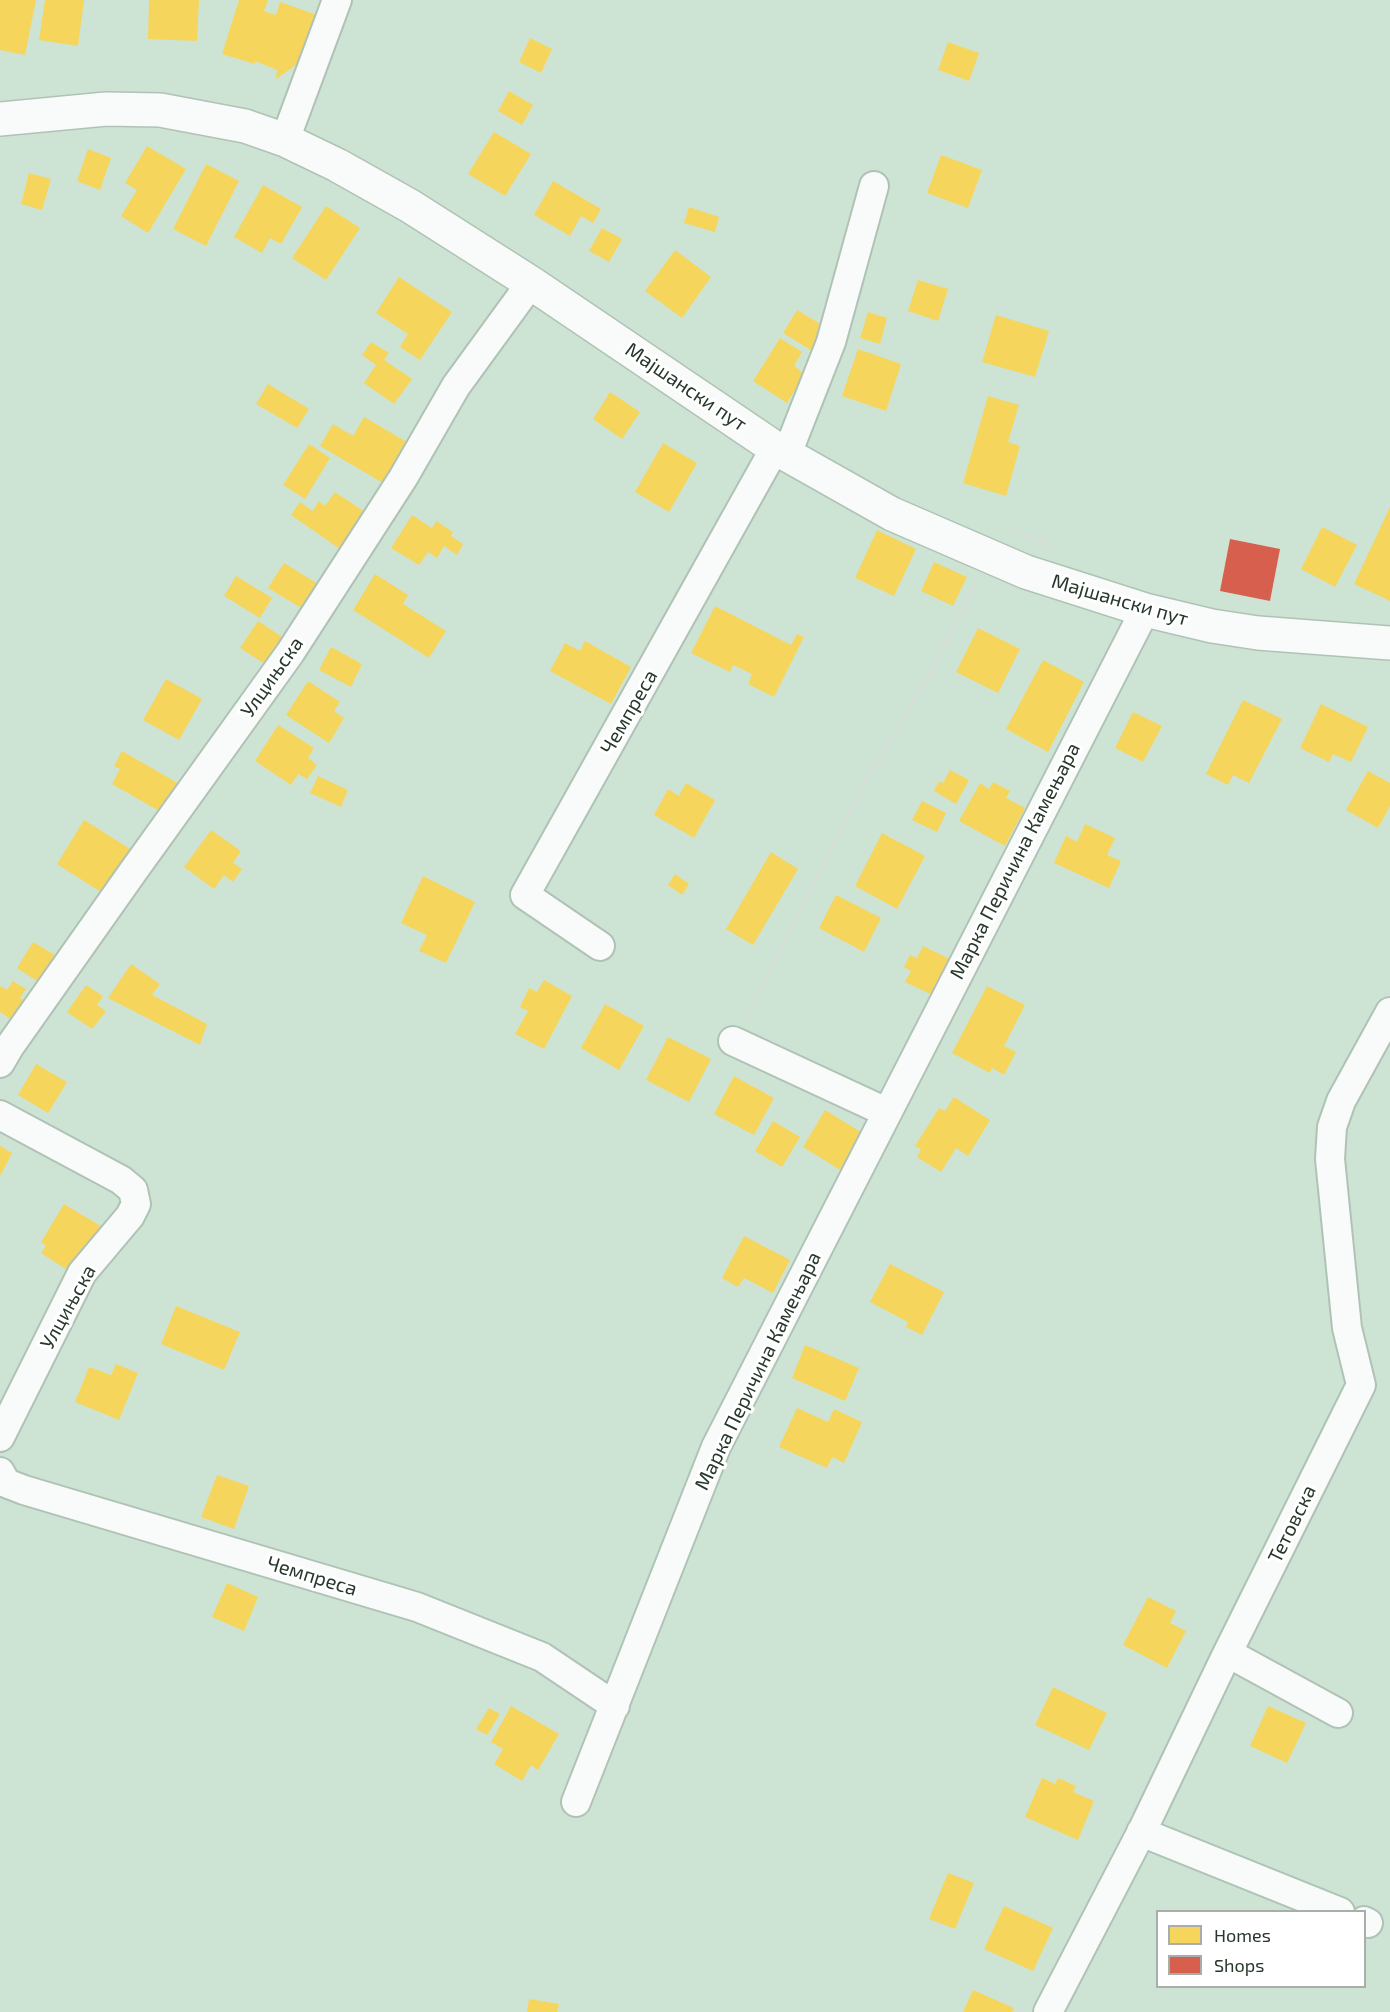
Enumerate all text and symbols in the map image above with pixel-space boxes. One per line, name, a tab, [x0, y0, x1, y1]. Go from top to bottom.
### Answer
street label: Мајшански пут	[621, 338, 751, 436]
street label: Мајшански пут	[1049, 569, 1191, 631]
street label: Улцињска	[236, 632, 308, 722]
street label: Чемпреса	[595, 666, 663, 758]
street label: Марка Перичина Камењара	[945, 739, 1085, 983]
street label: Марка Перичина Камењара	[690, 1248, 826, 1494]
street label: Улцињска	[35, 1261, 101, 1353]
street label: Тетовска	[1263, 1481, 1321, 1567]
street label: Чемпреса	[264, 1551, 360, 1601]
legend	[1156, 1910, 1366, 1988]
text: Homes	[1214, 1924, 1271, 1946]
text: Shops	[1214, 1954, 1264, 1976]

